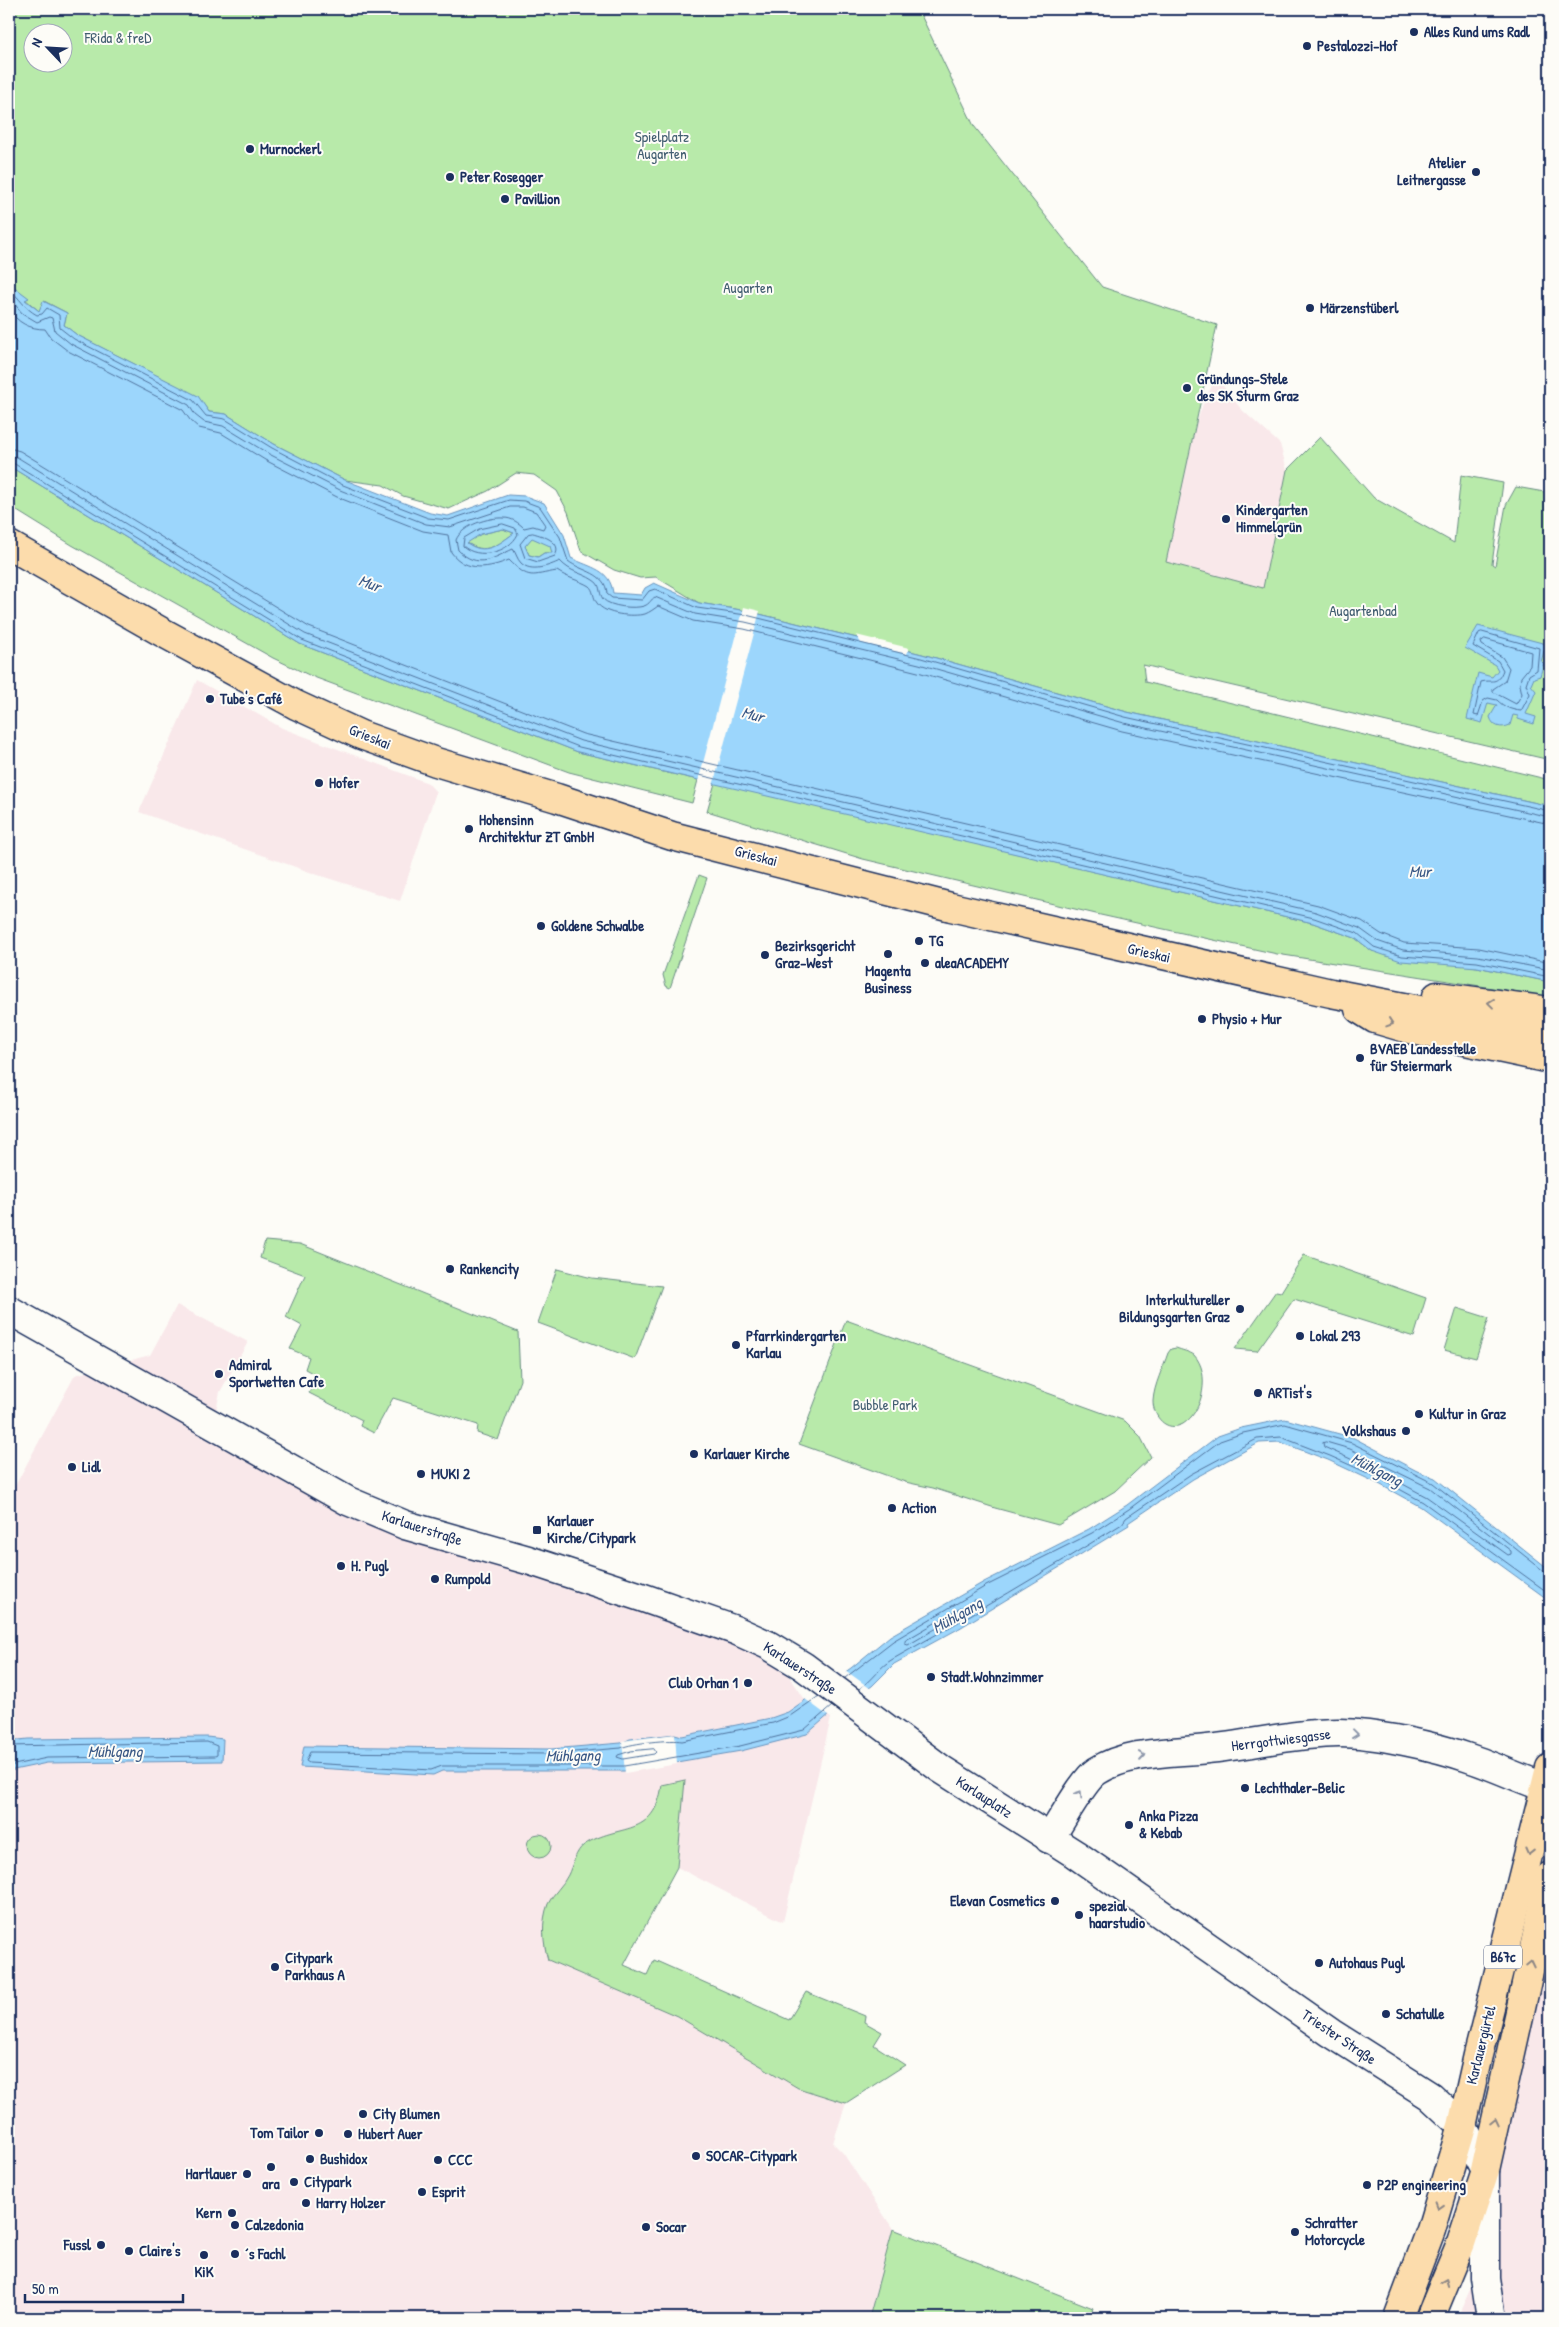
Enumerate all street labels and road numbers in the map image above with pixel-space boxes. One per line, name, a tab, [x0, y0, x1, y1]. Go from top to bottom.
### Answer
street label: Grieskai	[346, 719, 394, 754]
street label: Grieskai	[732, 840, 780, 871]
street label: Grieskai	[1126, 937, 1173, 968]
street label: Karlauerstraße	[379, 1505, 465, 1550]
street label: Karlauerstraße	[759, 1636, 841, 1699]
street label: Herrgottwiesgasse	[1230, 1723, 1332, 1756]
street label: Karlauplatz	[952, 1771, 1017, 1823]
road number: B67c	[1484, 1945, 1522, 1968]
street label: Karlauergürtel	[1461, 2003, 1500, 2087]
street label: Triester Straße	[1298, 2004, 1381, 2069]

